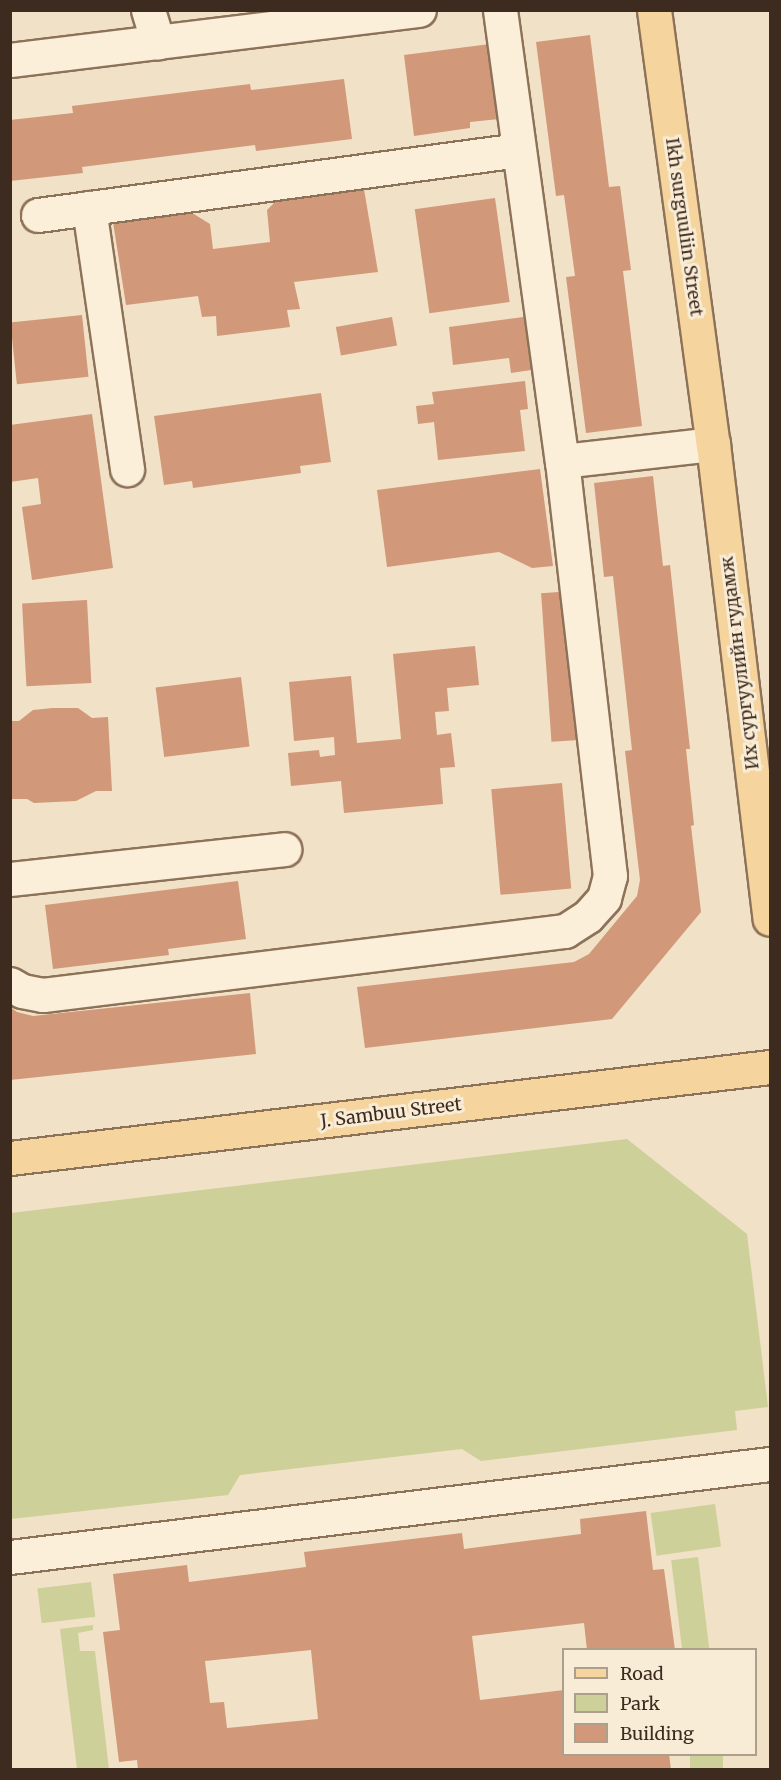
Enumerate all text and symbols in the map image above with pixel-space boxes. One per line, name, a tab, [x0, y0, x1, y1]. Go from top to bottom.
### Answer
street label: Ikh surguuliin Street	[661, 136, 707, 318]
street label: Их сургуулийн гудамж	[716, 555, 764, 771]
street label: J. Sambuu Street	[319, 1094, 463, 1132]
legend	[562, 1648, 757, 1756]
text: Road	[620, 1662, 664, 1685]
text: Park	[620, 1692, 660, 1715]
text: Building	[620, 1722, 694, 1745]

